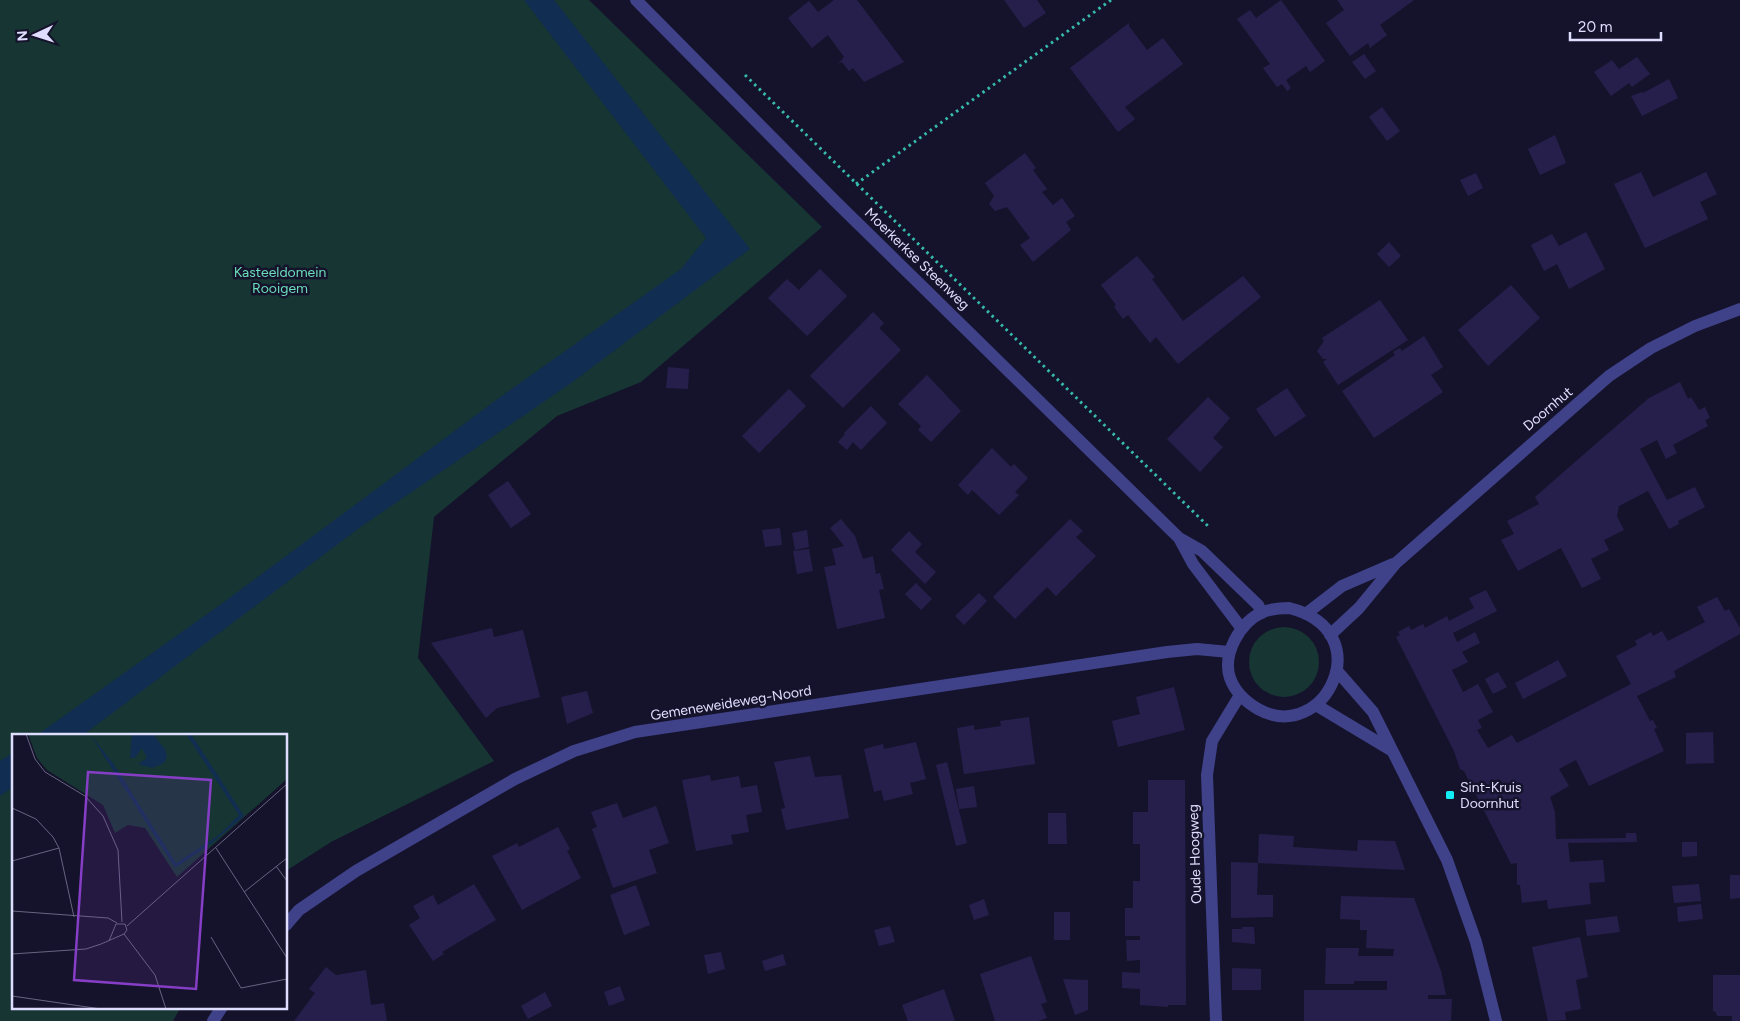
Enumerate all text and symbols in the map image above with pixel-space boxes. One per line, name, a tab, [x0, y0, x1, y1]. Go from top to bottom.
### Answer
north arrow	[10, 10, 60, 60]
scale bar	[1570, 10, 1661, 42]
text: 20 m	[1578, 18, 1612, 36]
text: N	[14, 30, 31, 42]
street label: Moerkerkse Steenweg	[861, 205, 973, 313]
park label: Kasteeldomein Rooigem	[234, 264, 327, 297]
street label: Doornhut	[1520, 383, 1576, 435]
street label: Gemeneweideweg-Noord	[649, 682, 813, 724]
inset map	[12, 734, 288, 1008]
place label: Sint-Kruis Doornhut	[1460, 779, 1522, 812]
marker: Sint-Kruis Doornhut	[1444, 789, 1456, 801]
street label: Oude Hoogweg	[1185, 804, 1205, 904]

